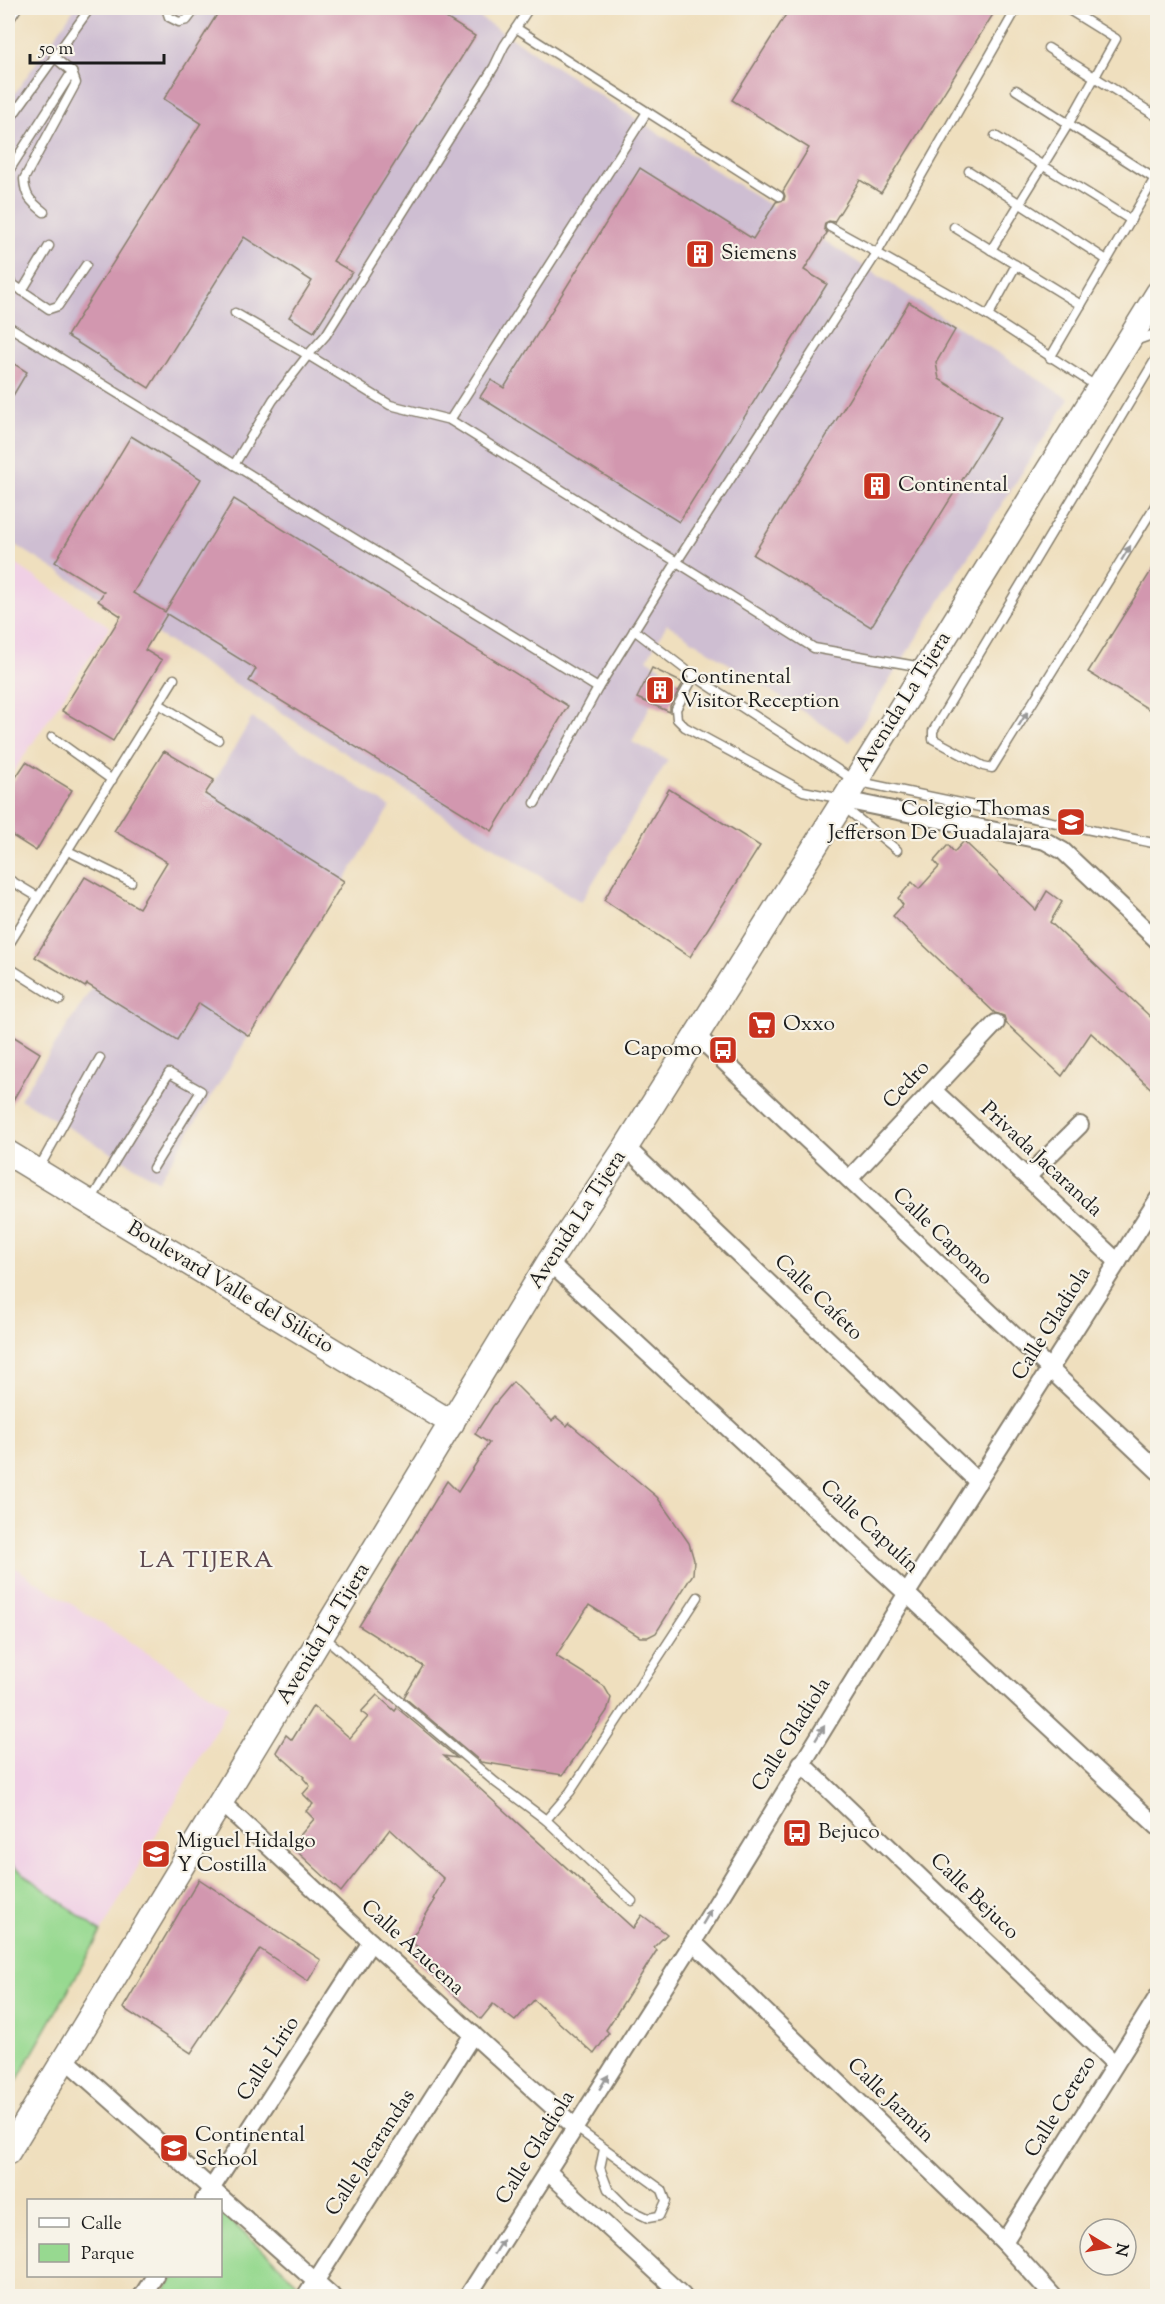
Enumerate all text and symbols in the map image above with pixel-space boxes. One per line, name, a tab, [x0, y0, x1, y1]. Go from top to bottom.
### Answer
scale bar	[30, 27, 164, 65]
text: 50 m	[38, 37, 74, 63]
building icon: Siemens	[684, 238, 716, 270]
place label: Siemens	[721, 239, 797, 269]
building icon: Continental	[861, 470, 893, 502]
place label: Continental	[898, 471, 1008, 501]
one-way arrow	[1120, 545, 1131, 561]
street label: Avenida La Tijera	[849, 626, 959, 778]
place label: Continental Visitor Reception	[681, 663, 840, 717]
building icon: Continental Visitor Reception	[644, 674, 676, 706]
one-way arrow	[1018, 711, 1029, 727]
place label: Colegio Thomas Jefferson De Guadalajara	[827, 795, 1050, 849]
school or university icon: Colegio Thomas Jefferson De Guadalajara	[1055, 806, 1087, 838]
supermarket icon: Oxxo	[746, 1009, 778, 1041]
place label: Oxxo	[783, 1010, 835, 1040]
bus stop icon: Capomo	[707, 1034, 739, 1066]
place label: Capomo	[624, 1035, 702, 1065]
street label: Cedro	[877, 1054, 937, 1116]
street label: Privada Jacaranda	[973, 1095, 1109, 1225]
street label: Avenida La Tijera	[522, 1144, 634, 1295]
street label: Calle Capomo	[885, 1181, 999, 1293]
street label: Boulevard Valle del Silicio	[121, 1214, 339, 1362]
street label: Calle Cafeto	[767, 1248, 869, 1348]
street label: Calle Gladiola	[1005, 1261, 1099, 1387]
street label: Calle Capulín	[813, 1473, 925, 1581]
district label: LA TIJERA	[139, 1544, 275, 1578]
street label: Avenida La Tijera	[270, 1557, 378, 1710]
street label: Calle Gladiola	[745, 1672, 839, 1798]
one-way arrow	[814, 1724, 825, 1741]
bus stop icon: Bejuco	[781, 1817, 813, 1849]
place label: Bejuco	[818, 1818, 880, 1848]
place label: Miguel Hidalgo Y Costilla	[177, 1827, 316, 1881]
school or university icon: Miguel Hidalgo Y Costilla	[140, 1838, 172, 1870]
street label: Calle Bejuco	[923, 1847, 1025, 1947]
street label: Calle Azucena	[353, 1893, 471, 2003]
one-way arrow	[702, 1909, 713, 1925]
street label: Calle Lirio	[230, 2011, 308, 2107]
street label: Calle Cerezo	[1018, 2050, 1104, 2164]
street label: Calle Jazmín	[839, 2051, 941, 2151]
one-way arrow	[598, 2074, 609, 2090]
street label: Calle Jacarandas	[319, 2084, 423, 2222]
street label: Calle Gladiola	[489, 2085, 583, 2211]
place label: Continental School	[195, 2121, 305, 2175]
school or university icon: Continental School	[158, 2132, 190, 2164]
legend	[27, 2199, 222, 2277]
text: Calle	[81, 2212, 122, 2238]
north arrow	[1078, 2217, 1138, 2277]
one-way arrow	[494, 2239, 505, 2255]
text: N	[1108, 2241, 1133, 2258]
text: Parque	[81, 2242, 134, 2268]

